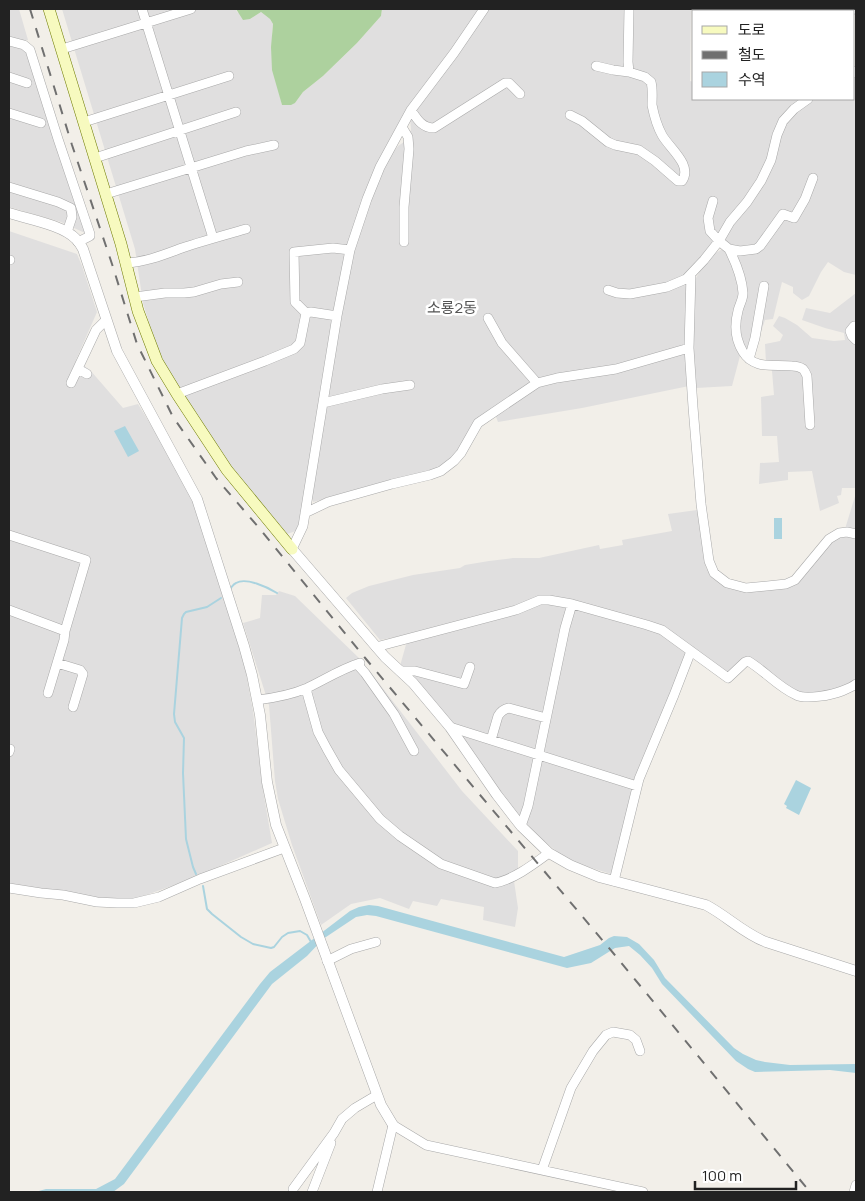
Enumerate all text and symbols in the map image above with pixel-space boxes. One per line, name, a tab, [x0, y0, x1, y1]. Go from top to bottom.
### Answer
legend	[692, 10, 855, 100]
text: 도로	[738, 19, 766, 40]
text: 철도	[738, 44, 766, 65]
text: 수역	[738, 69, 766, 90]
district label: 소룡2동	[427, 297, 477, 318]
scale bar	[695, 1158, 796, 1190]
text: 100 m	[702, 1165, 742, 1186]

